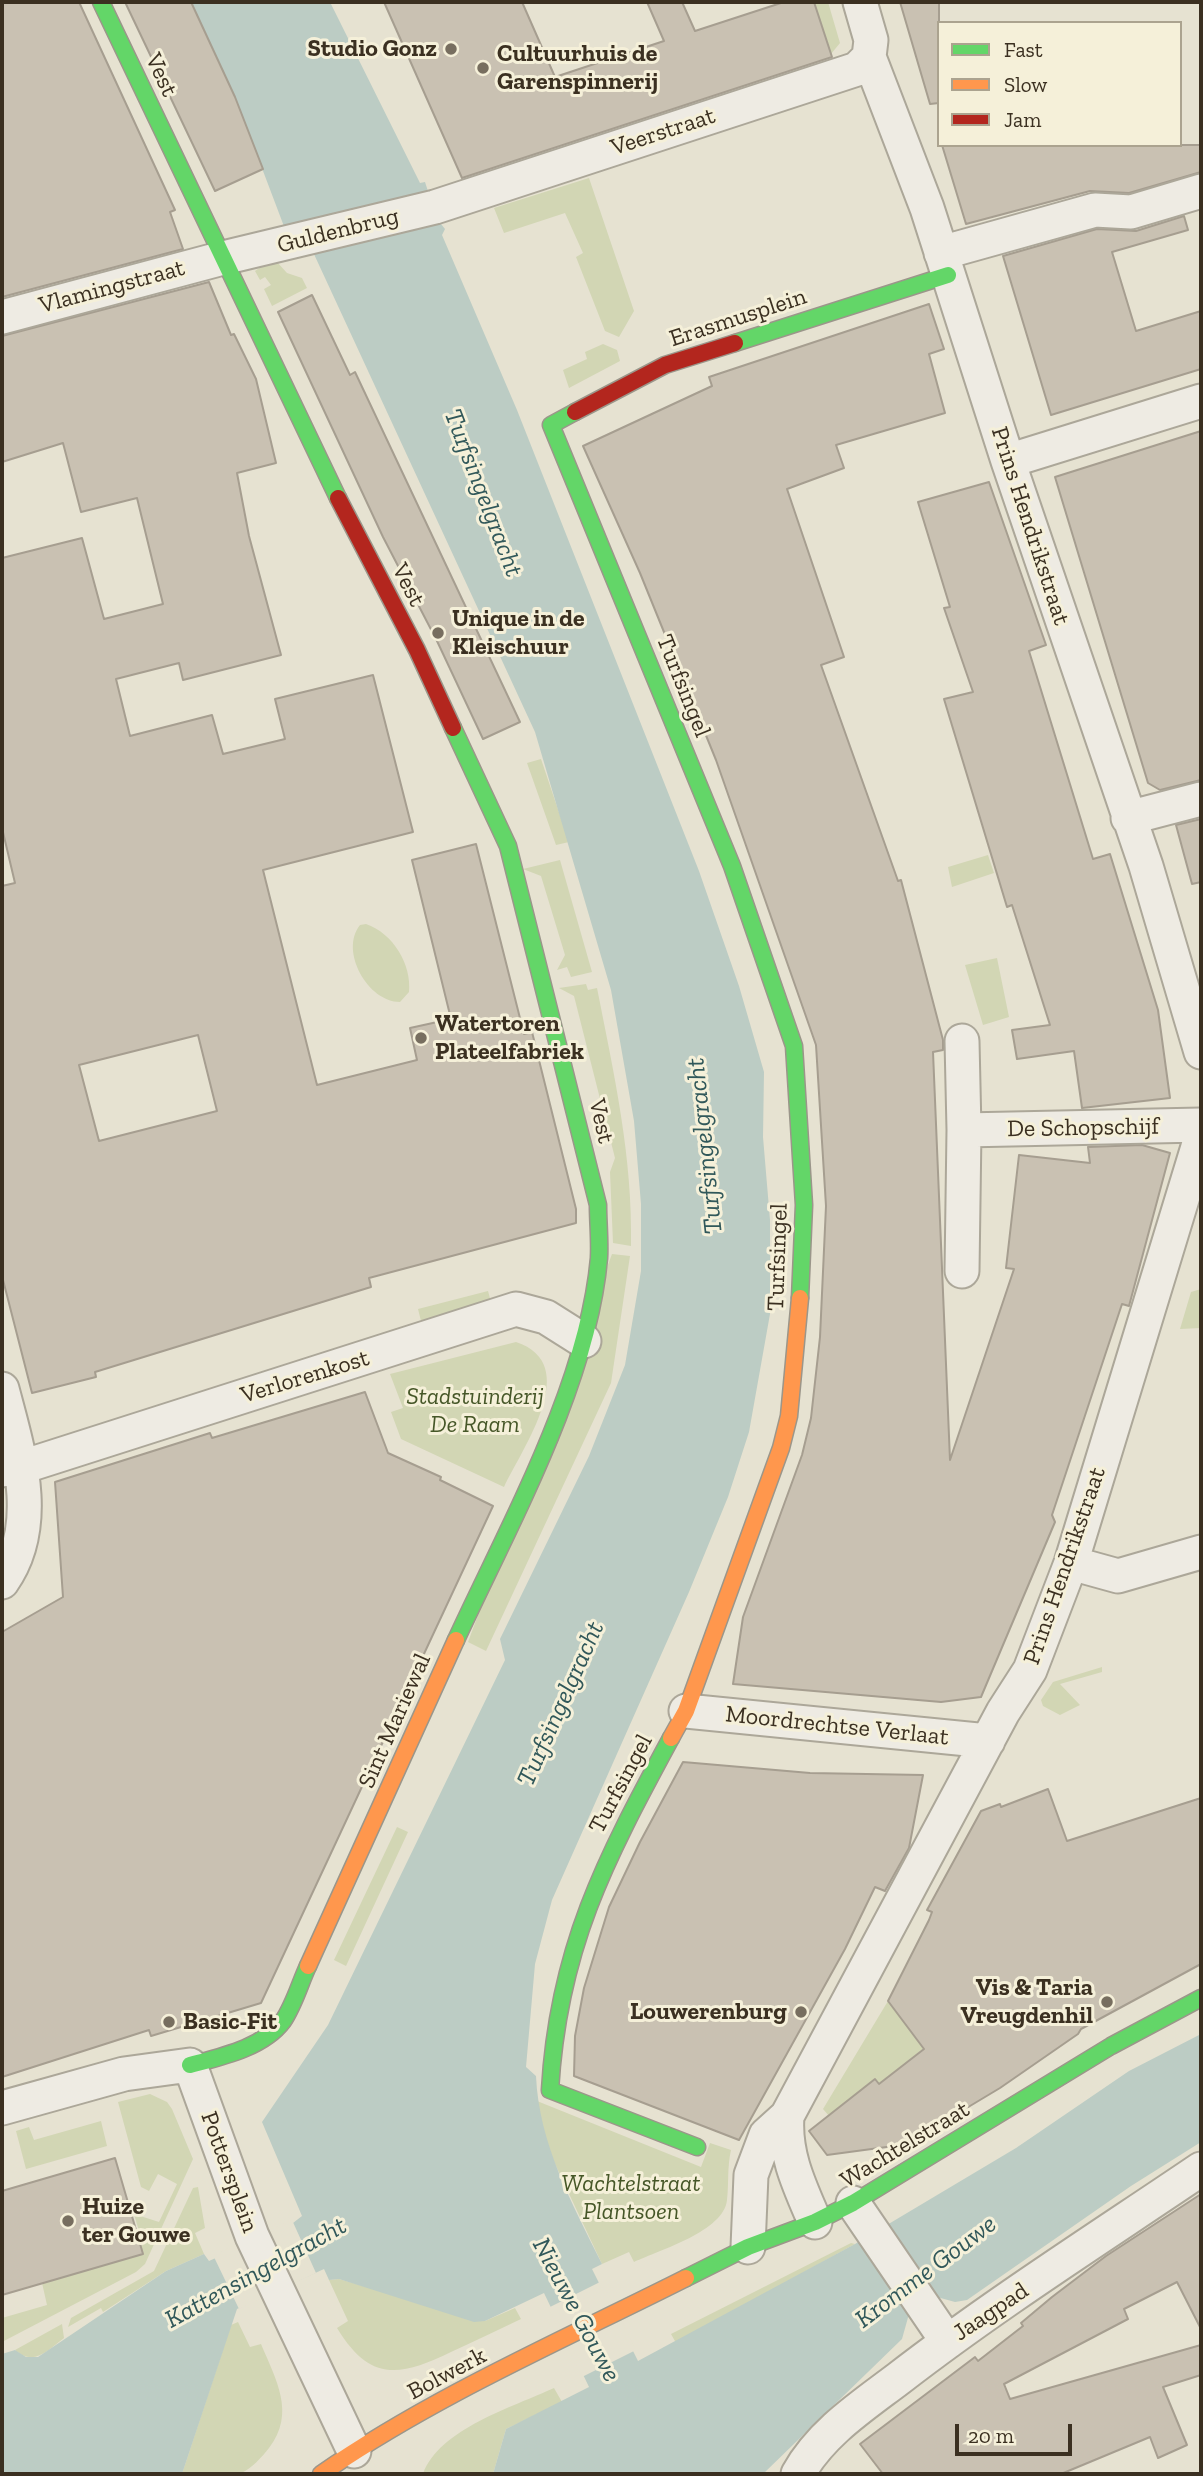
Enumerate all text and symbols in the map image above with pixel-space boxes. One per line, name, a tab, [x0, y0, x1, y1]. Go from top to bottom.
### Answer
legend	[937, 21, 1182, 147]
place label: Studio Gonz	[308, 35, 437, 63]
text: Fast	[1004, 37, 1043, 62]
place label: Cultuurhuis de Garenspinnerij	[497, 40, 658, 96]
marker: Studio Gonz	[443, 41, 459, 57]
street label: Vest	[139, 49, 183, 101]
marker: Cultuurhuis de Garenspinnerij	[475, 60, 491, 76]
text: Slow	[1004, 72, 1047, 97]
street label: Veerstraat	[607, 102, 719, 162]
text: Jam	[1004, 107, 1041, 132]
street label: Guldenbrug	[274, 202, 402, 260]
street label: Vlamingstraat	[36, 254, 188, 320]
street label: Erasmusplein	[666, 282, 810, 354]
water label: Turfsingelgracht	[437, 405, 529, 581]
street label: Prins Hendrikstraat	[984, 423, 1076, 629]
street label: Vest	[385, 559, 431, 611]
place label: Unique in de Kleischuur	[452, 605, 585, 661]
marker: Unique in de Kleischuur	[430, 625, 446, 641]
street label: Turfsingel	[649, 631, 717, 741]
place label: Watertoren Plateelfabriek	[435, 1010, 584, 1066]
marker: Watertoren Plateelfabriek	[413, 1030, 429, 1046]
water label: Turfsingelgracht	[680, 1056, 730, 1236]
street label: Vest	[582, 1096, 620, 1146]
street label: De Schopschijf	[1007, 1112, 1159, 1144]
street label: Turfsingel	[762, 1203, 794, 1311]
street label: Verlorenkost	[237, 1344, 373, 1410]
park label: Stadstuinderij De Raam	[406, 1383, 544, 1439]
street label: Prins Hendrikstraat	[1018, 1463, 1112, 1669]
water label: Turfsingelgracht	[511, 1617, 611, 1791]
street label: Sint Mariewal	[352, 1649, 438, 1793]
street label: Moordrechtse Verlaat	[724, 1700, 950, 1752]
street label: Turfsingel	[583, 1730, 659, 1838]
place label: Vis & Taria Vreugdenhil	[960, 1974, 1093, 2030]
marker: Vis & Taria Vreugdenhil	[1099, 1994, 1115, 2010]
place label: Louwerenburg	[630, 1998, 787, 2026]
marker: Louwerenburg	[793, 2004, 809, 2020]
place label: Basic-Fit	[183, 2008, 277, 2036]
marker: Basic-Fit	[161, 2014, 177, 2030]
street label: Wachtelstraat	[835, 2095, 975, 2195]
street label: Pottersplein	[194, 2108, 264, 2236]
park label: Wachtelstraat Plantsoen	[562, 2170, 700, 2226]
place label: Huize ter Gouwe	[82, 2193, 190, 2249]
water label: Kromme Gouwe	[849, 2209, 1003, 2335]
water label: Kattensingelgracht	[160, 2210, 352, 2336]
marker: Huize ter Gouwe	[60, 2213, 76, 2229]
water label: Nieuwe Gouwe	[525, 2233, 627, 2387]
street label: Jaagpad	[948, 2276, 1034, 2348]
street label: Bolwerk	[403, 2341, 491, 2407]
scale bar	[958, 2410, 1075, 2454]
text: 20 m	[968, 2423, 1014, 2448]

